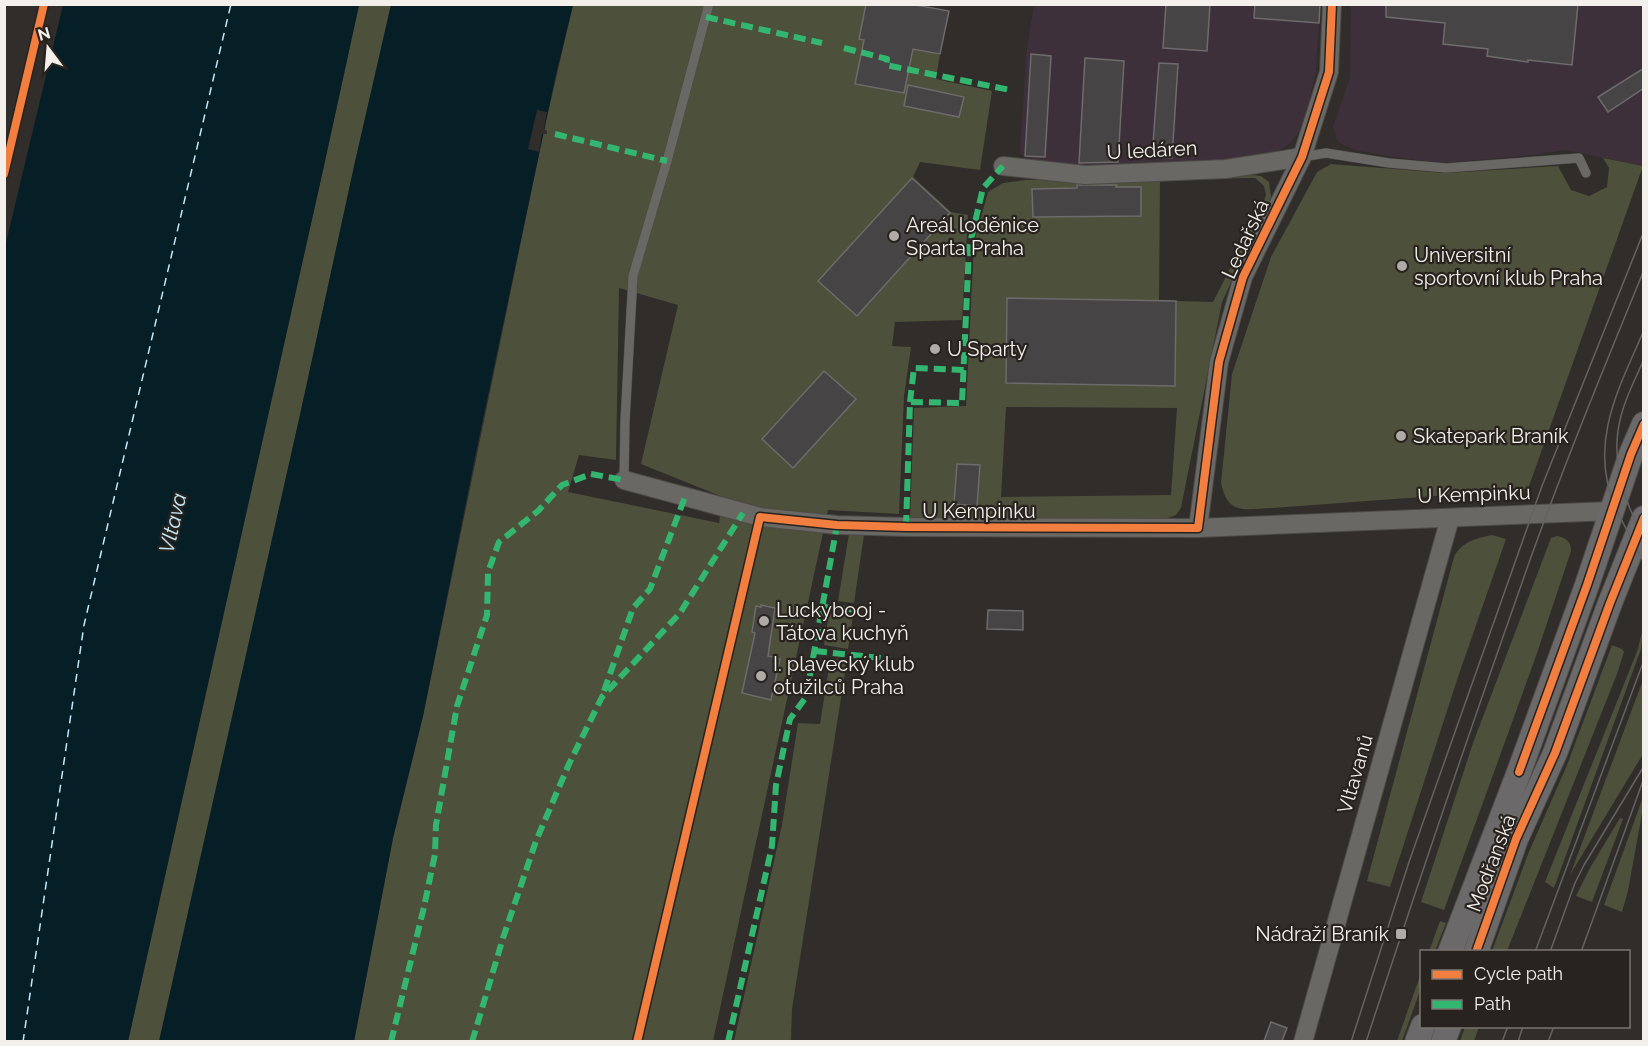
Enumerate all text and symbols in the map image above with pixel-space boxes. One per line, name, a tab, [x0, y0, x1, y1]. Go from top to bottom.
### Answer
north arrow	[18, 18, 78, 78]
text: N	[36, 23, 52, 45]
street label: U ledáren	[1106, 136, 1198, 164]
street label: Ledařská	[1216, 196, 1274, 282]
place label: Areál loděnice Sparta Praha	[906, 213, 1039, 260]
marker: Areál loděnice Sparta Praha	[887, 229, 901, 243]
place label: Universitní sportovní klub Praha	[1414, 243, 1603, 290]
marker: Universitní sportovní klub Praha	[1395, 259, 1409, 273]
place label: U Sparty	[947, 337, 1027, 361]
marker: U Sparty	[928, 342, 942, 356]
place label: Skatepark Braník	[1413, 424, 1569, 448]
marker: Skatepark Braník	[1394, 429, 1408, 443]
street label: U Kempinku	[1417, 480, 1531, 508]
water label: Vltava	[153, 490, 192, 555]
street label: U Kempinku	[922, 499, 1036, 523]
place label: Luckybooj - Tátova kuchyň	[776, 598, 909, 645]
marker: Luckybooj - Tátova kuchyň	[757, 614, 771, 628]
place label: I. plavecký klub otužilců Praha	[773, 652, 914, 699]
marker: I. plavecký klub otužilců Praha	[754, 669, 768, 683]
street label: Vltavanů	[1332, 732, 1378, 816]
street label: Modřanská	[1461, 811, 1521, 915]
place label: Nádraží Braník	[1255, 922, 1389, 946]
marker: Nádraží Braník	[1394, 927, 1408, 941]
legend	[1420, 950, 1630, 1028]
text: Cycle path	[1474, 963, 1563, 984]
text: Path	[1474, 993, 1511, 1014]

